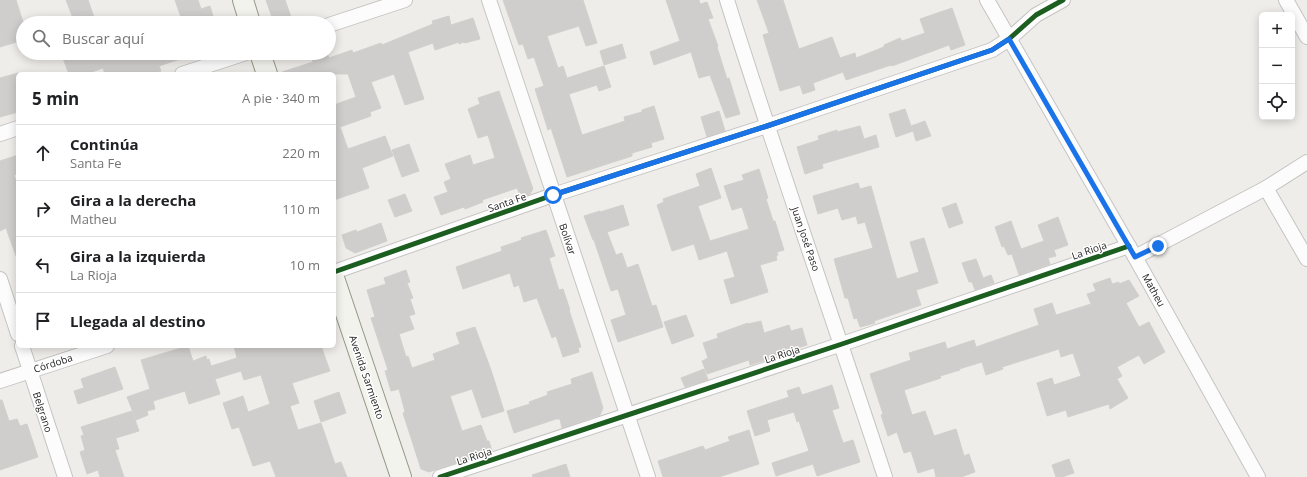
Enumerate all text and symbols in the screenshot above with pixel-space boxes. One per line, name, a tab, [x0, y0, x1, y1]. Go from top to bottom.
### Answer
map controls	[1259, 12, 1295, 120]
button: +	[1259, 12, 1295, 48]
search box	[16, 16, 336, 60]
icon: search	[30, 27, 52, 49]
text: Buscar aquí	[62, 28, 144, 48]
button: −	[1259, 48, 1295, 84]
button: locate	[1259, 84, 1295, 120]
text: 5 min	[32, 87, 79, 110]
text: A pie · 340 m	[242, 89, 320, 107]
text: Continúa	[70, 134, 139, 154]
icon: ahead	[32, 142, 54, 164]
text: 220 m	[282, 144, 320, 162]
text: Santa Fe	[70, 154, 122, 172]
route start	[544, 186, 562, 204]
street label: Santa Fe	[486, 189, 528, 215]
text: Gira a la derecha	[70, 190, 196, 210]
icon: right	[32, 198, 54, 220]
text: 110 m	[282, 200, 320, 218]
street label: Juan José Paso	[788, 204, 824, 273]
text: Matheu	[70, 210, 117, 228]
street label: Bolívar	[556, 222, 580, 256]
street label: La Rioja	[1070, 237, 1108, 263]
route end	[1149, 237, 1167, 255]
text: Gira a la izquierda	[70, 246, 206, 266]
icon: left	[32, 254, 54, 276]
text: 10 m	[290, 256, 320, 274]
text: La Rioja	[70, 266, 117, 284]
street label: Matheu	[1139, 271, 1169, 309]
icon: arrive	[32, 310, 54, 332]
text: Llegada al destino	[70, 311, 205, 331]
street label: Avenida Sarmiento	[346, 333, 388, 421]
street label: La Rioja	[763, 342, 801, 366]
street label: Córdoba	[32, 350, 74, 376]
street label: Belgrano	[30, 390, 56, 434]
street label: La Rioja	[455, 444, 493, 468]

